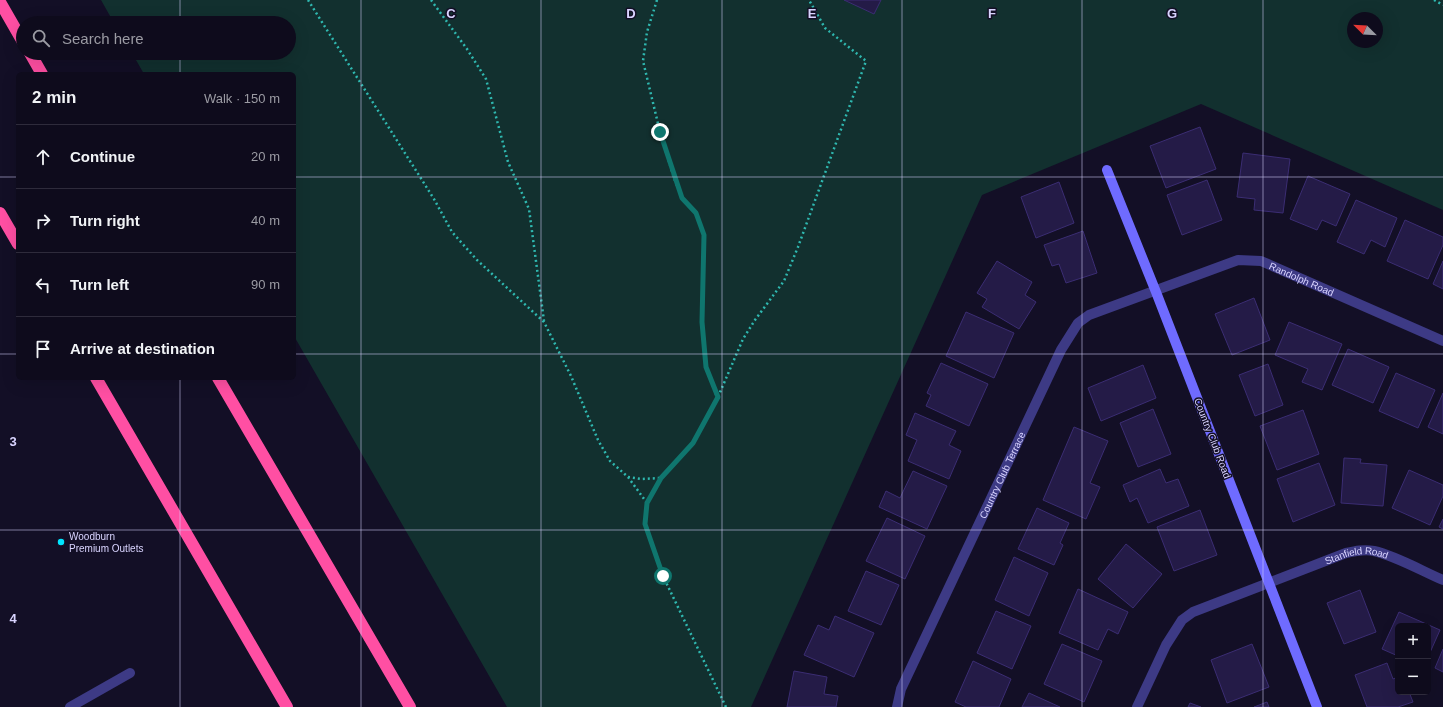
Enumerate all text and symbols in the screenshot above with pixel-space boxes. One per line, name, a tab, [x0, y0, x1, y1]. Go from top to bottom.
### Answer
text: C	[446, 6, 456, 21]
text: D	[626, 6, 636, 21]
text: E	[808, 6, 817, 21]
text: F	[988, 6, 996, 21]
text: G	[1167, 6, 1177, 21]
north arrow	[1347, 12, 1383, 48]
search box	[16, 16, 296, 60]
icon: search	[30, 27, 52, 49]
text: Search here	[62, 30, 144, 47]
text: 2 min	[32, 88, 76, 107]
text: Walk · 150 m	[204, 91, 280, 106]
route end	[651, 123, 669, 141]
icon: ahead	[32, 146, 54, 168]
text: Continue	[70, 148, 135, 165]
text: 20 m	[251, 149, 280, 164]
icon: right	[32, 210, 54, 232]
text: Turn right	[70, 212, 140, 229]
text: 40 m	[251, 213, 280, 228]
street label: Randolph Road	[1267, 260, 1335, 298]
icon: left	[32, 274, 54, 296]
text: Turn left	[70, 276, 129, 293]
text: 90 m	[251, 277, 280, 292]
icon: arrive	[32, 338, 54, 360]
text: Arrive at destination	[70, 340, 215, 357]
street label: Country Club Road	[1192, 397, 1233, 480]
street label: Country Club Terrace	[977, 430, 1028, 520]
text: 3	[9, 434, 17, 449]
place label: Woodburn Premium Outlets	[69, 531, 143, 554]
marker: Woodburn Premium Outlets	[56, 537, 66, 547]
street label: Stanfield Road	[1323, 545, 1390, 567]
route start	[654, 567, 672, 585]
text: 4	[9, 611, 17, 626]
map controls	[1395, 623, 1431, 695]
button: +	[1395, 623, 1431, 659]
button: −	[1395, 659, 1431, 695]

